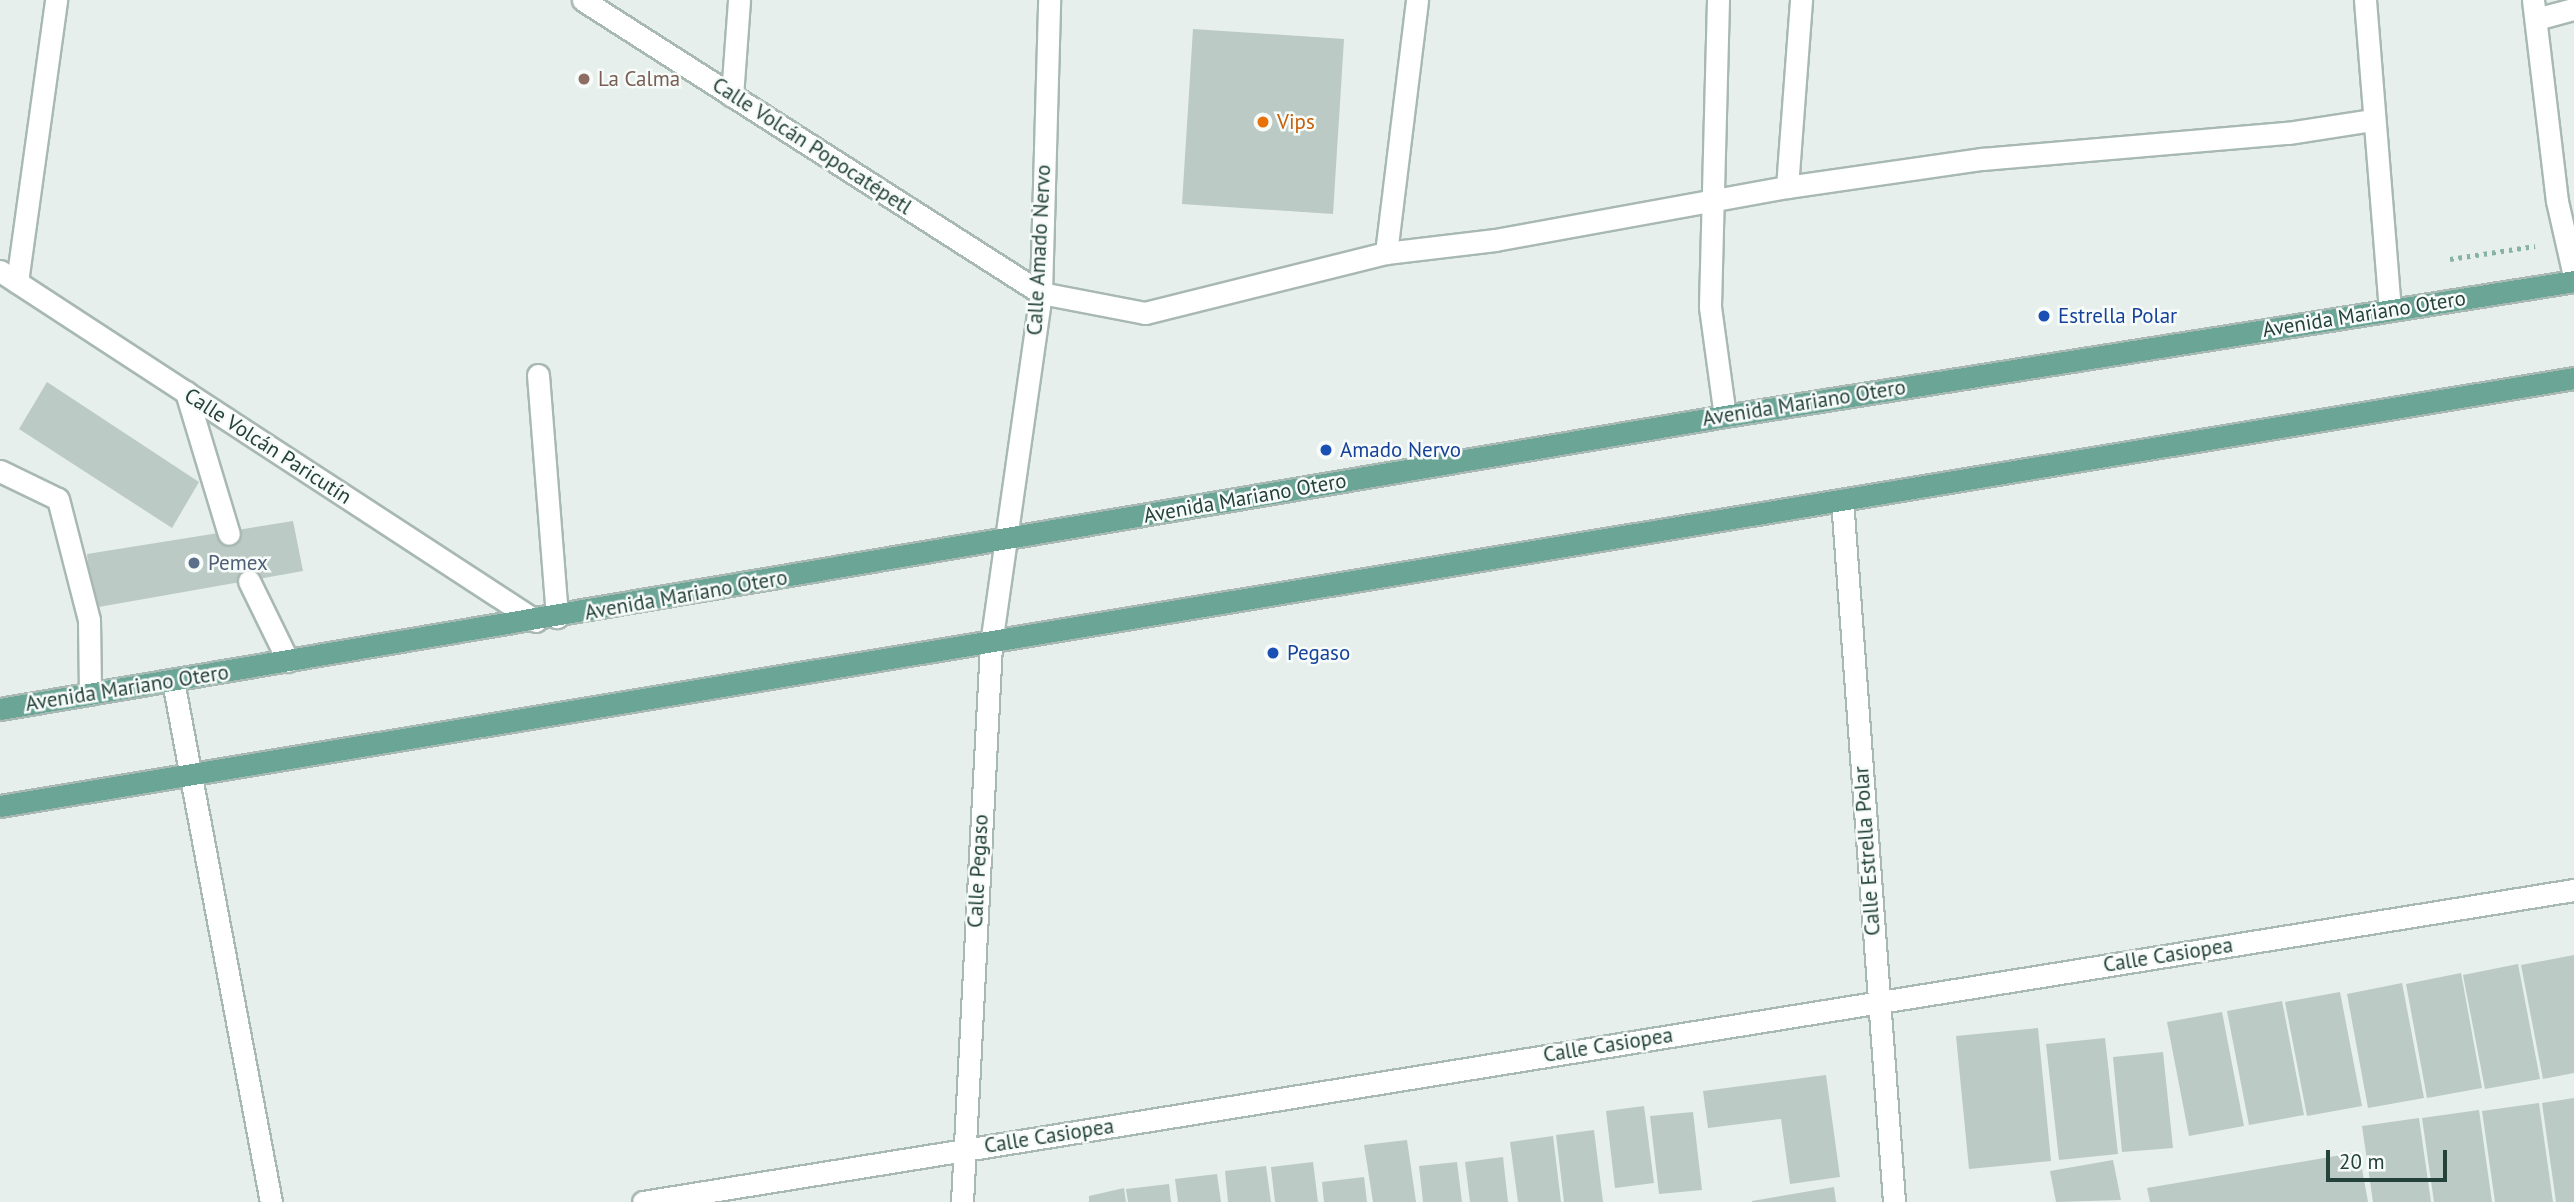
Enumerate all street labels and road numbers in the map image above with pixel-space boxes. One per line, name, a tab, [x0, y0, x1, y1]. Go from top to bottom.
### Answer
street label: Calle Volcán Popocatépetl	[707, 72, 917, 220]
street label: Calle Amado Nervo	[1022, 164, 1056, 336]
street label: Avenida Mariano Otero	[2261, 285, 2467, 343]
street label: Avenida Mariano Otero	[1701, 374, 1907, 432]
street label: Calle Volcán Paricutín	[179, 382, 357, 510]
street label: Avenida Mariano Otero	[1142, 468, 1348, 528]
street label: Avenida Mariano Otero	[583, 565, 789, 625]
street label: Avenida Mariano Otero	[24, 659, 230, 717]
street label: Calle Estrella Polar	[1849, 765, 1885, 937]
street label: Calle Pegaso	[962, 814, 994, 928]
street label: Calle Casiopea	[2101, 932, 2235, 978]
street label: Calle Casiopea	[1541, 1022, 1675, 1068]
street label: Calle Casiopea	[982, 1113, 1116, 1159]

